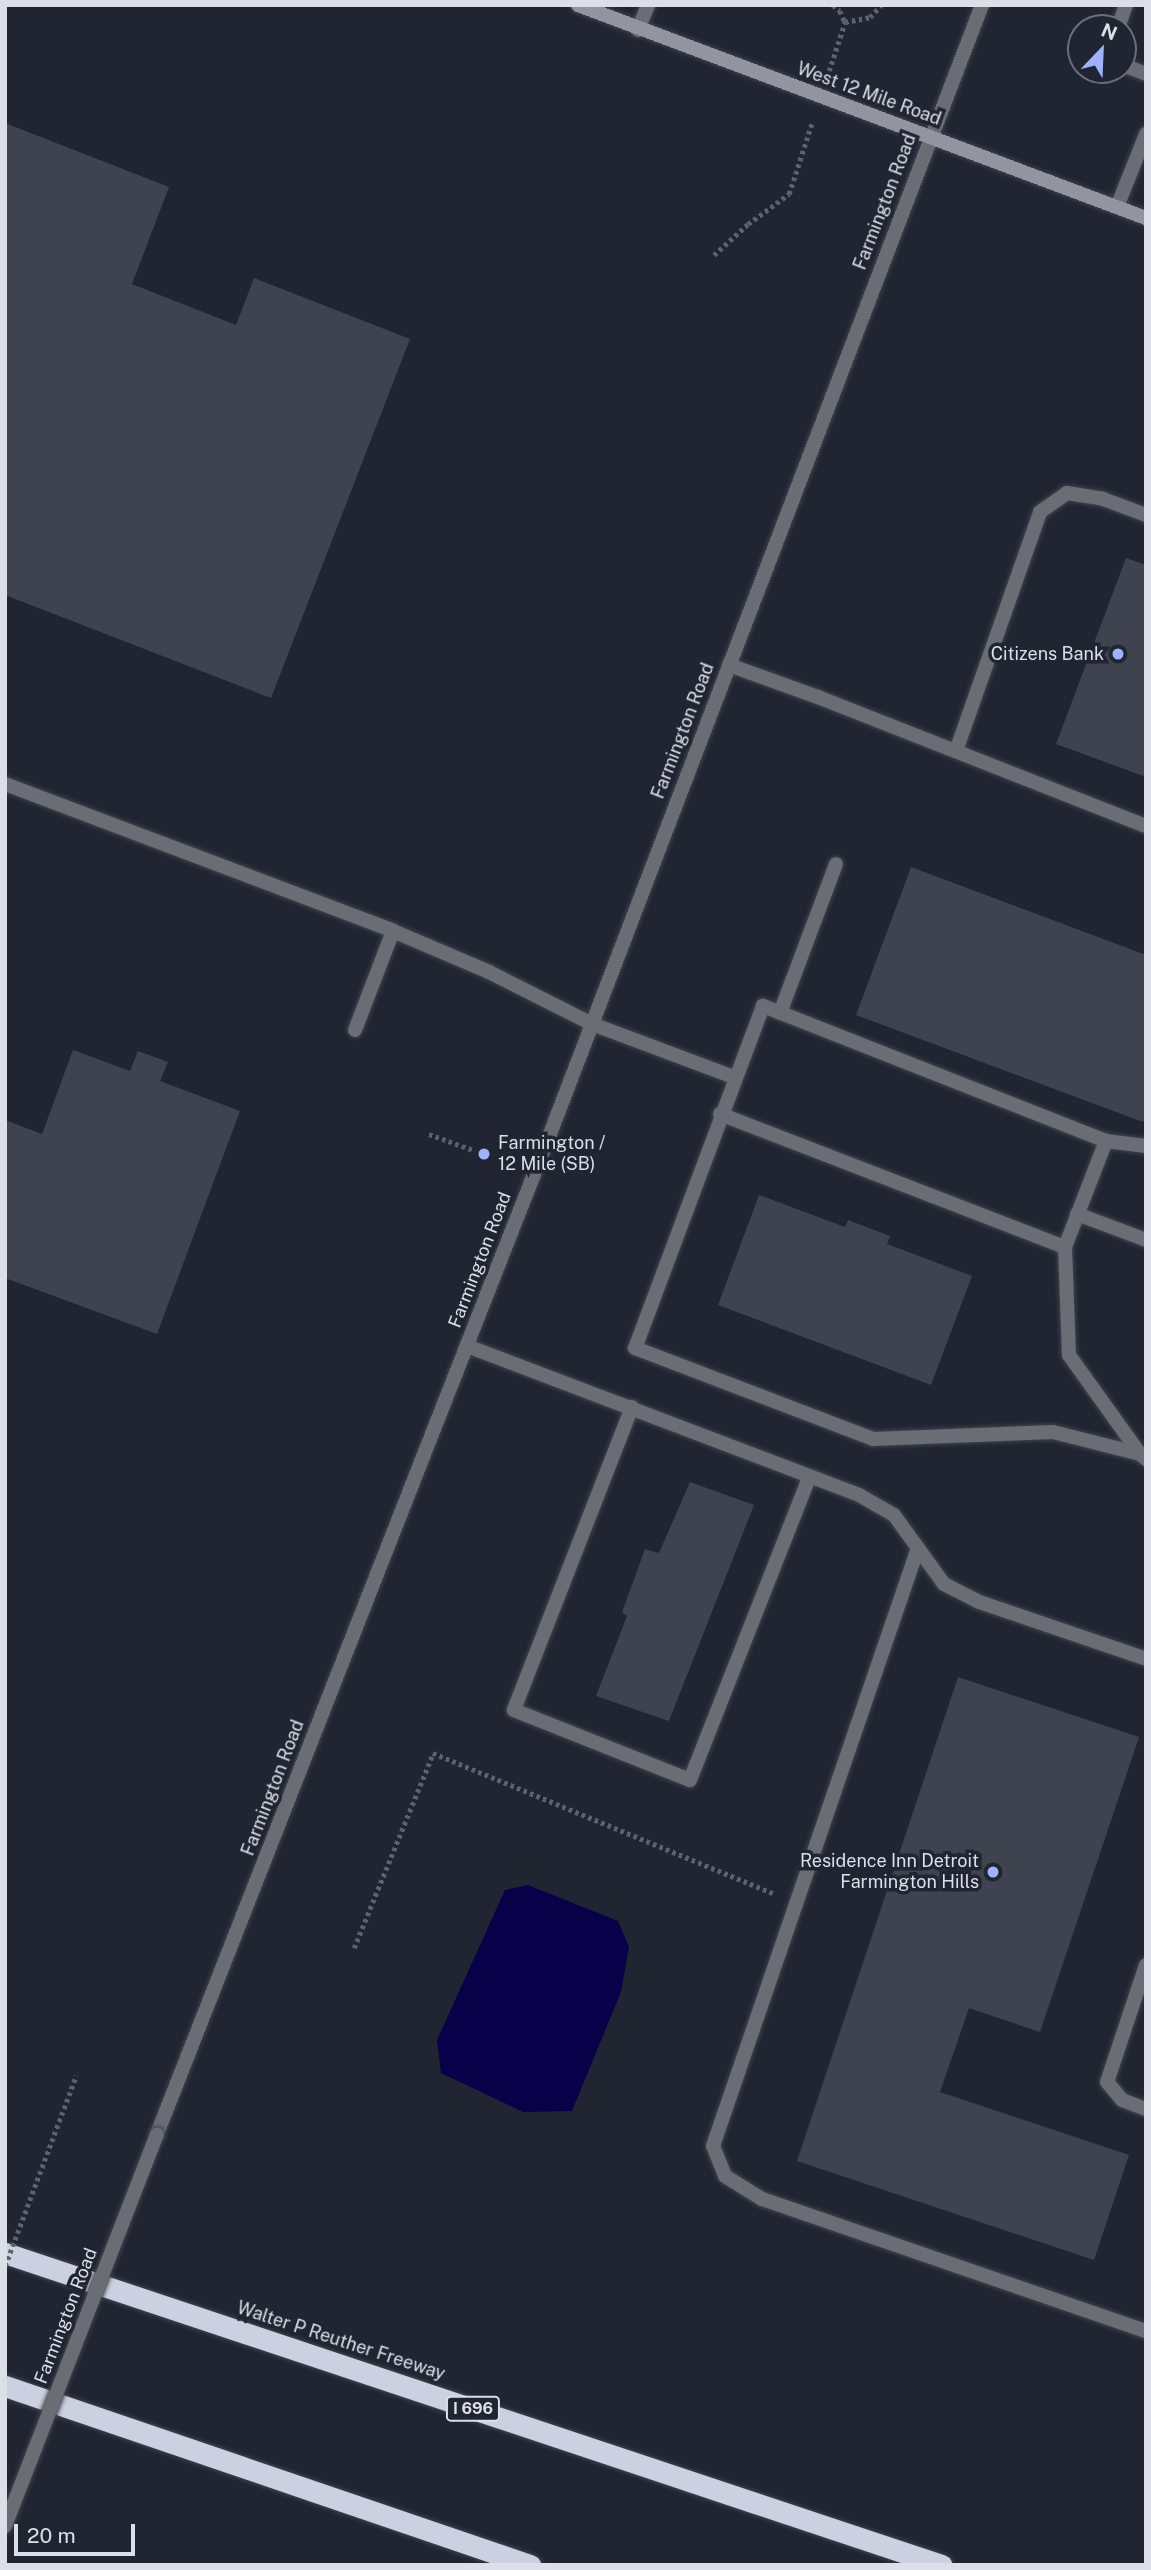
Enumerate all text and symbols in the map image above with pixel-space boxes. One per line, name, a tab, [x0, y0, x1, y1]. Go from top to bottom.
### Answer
north arrow	[1067, 14, 1137, 84]
text: N	[1098, 18, 1121, 45]
street label: West 12 Mile Road	[794, 58, 944, 130]
street label: Farmington Road	[849, 131, 921, 273]
place label: Citizens Bank	[991, 643, 1104, 665]
marker: Citizens Bank	[1110, 646, 1126, 662]
street label: Farmington Road	[647, 660, 719, 802]
place label: Farmington / 12 Mile (SB)	[498, 1133, 605, 1176]
marker: Farmington / 12 Mile (SB)	[476, 1146, 492, 1162]
street label: Farmington Road	[444, 1189, 516, 1331]
street label: Farmington Road	[237, 1717, 309, 1859]
place label: Residence Inn Detroit Farmington Hills	[800, 1851, 979, 1894]
marker: Residence Inn Detroit Farmington Hills	[985, 1864, 1001, 1880]
street label: Farmington Road	[30, 2245, 102, 2387]
street label: Walter P Reuther Freeway	[234, 2297, 448, 2385]
road number: I 696	[445, 2396, 501, 2422]
scale bar	[18, 2510, 138, 2554]
text: 20 m	[27, 2523, 76, 2548]

